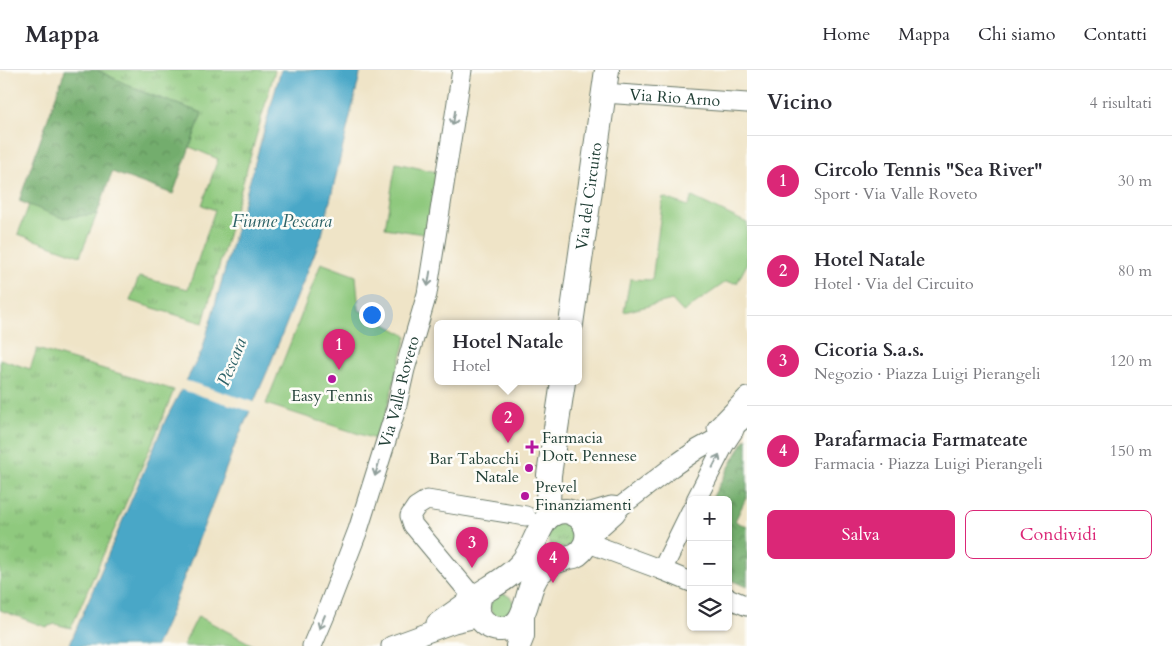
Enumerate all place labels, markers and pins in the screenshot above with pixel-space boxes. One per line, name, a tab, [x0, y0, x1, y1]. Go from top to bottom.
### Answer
pin: 1	[323, 329, 355, 370]
marker: Easy Tennis	[326, 373, 338, 385]
place label: Easy Tennis	[291, 385, 373, 407]
pin: 2	[492, 402, 524, 443]
place label: Farmacia Dott. Pennese	[542, 427, 637, 467]
marker: Farmacia Dott. Pennese	[526, 441, 538, 453]
place label: Bar Tabacchi Natale	[429, 448, 519, 488]
marker: Bar Tabacchi Natale	[523, 462, 535, 474]
place label: Prevel Finanziamenti	[535, 476, 632, 516]
marker: Prevel Finanziamenti	[519, 490, 531, 502]
pin: 3	[456, 527, 488, 568]
pin: 4	[537, 542, 569, 583]

